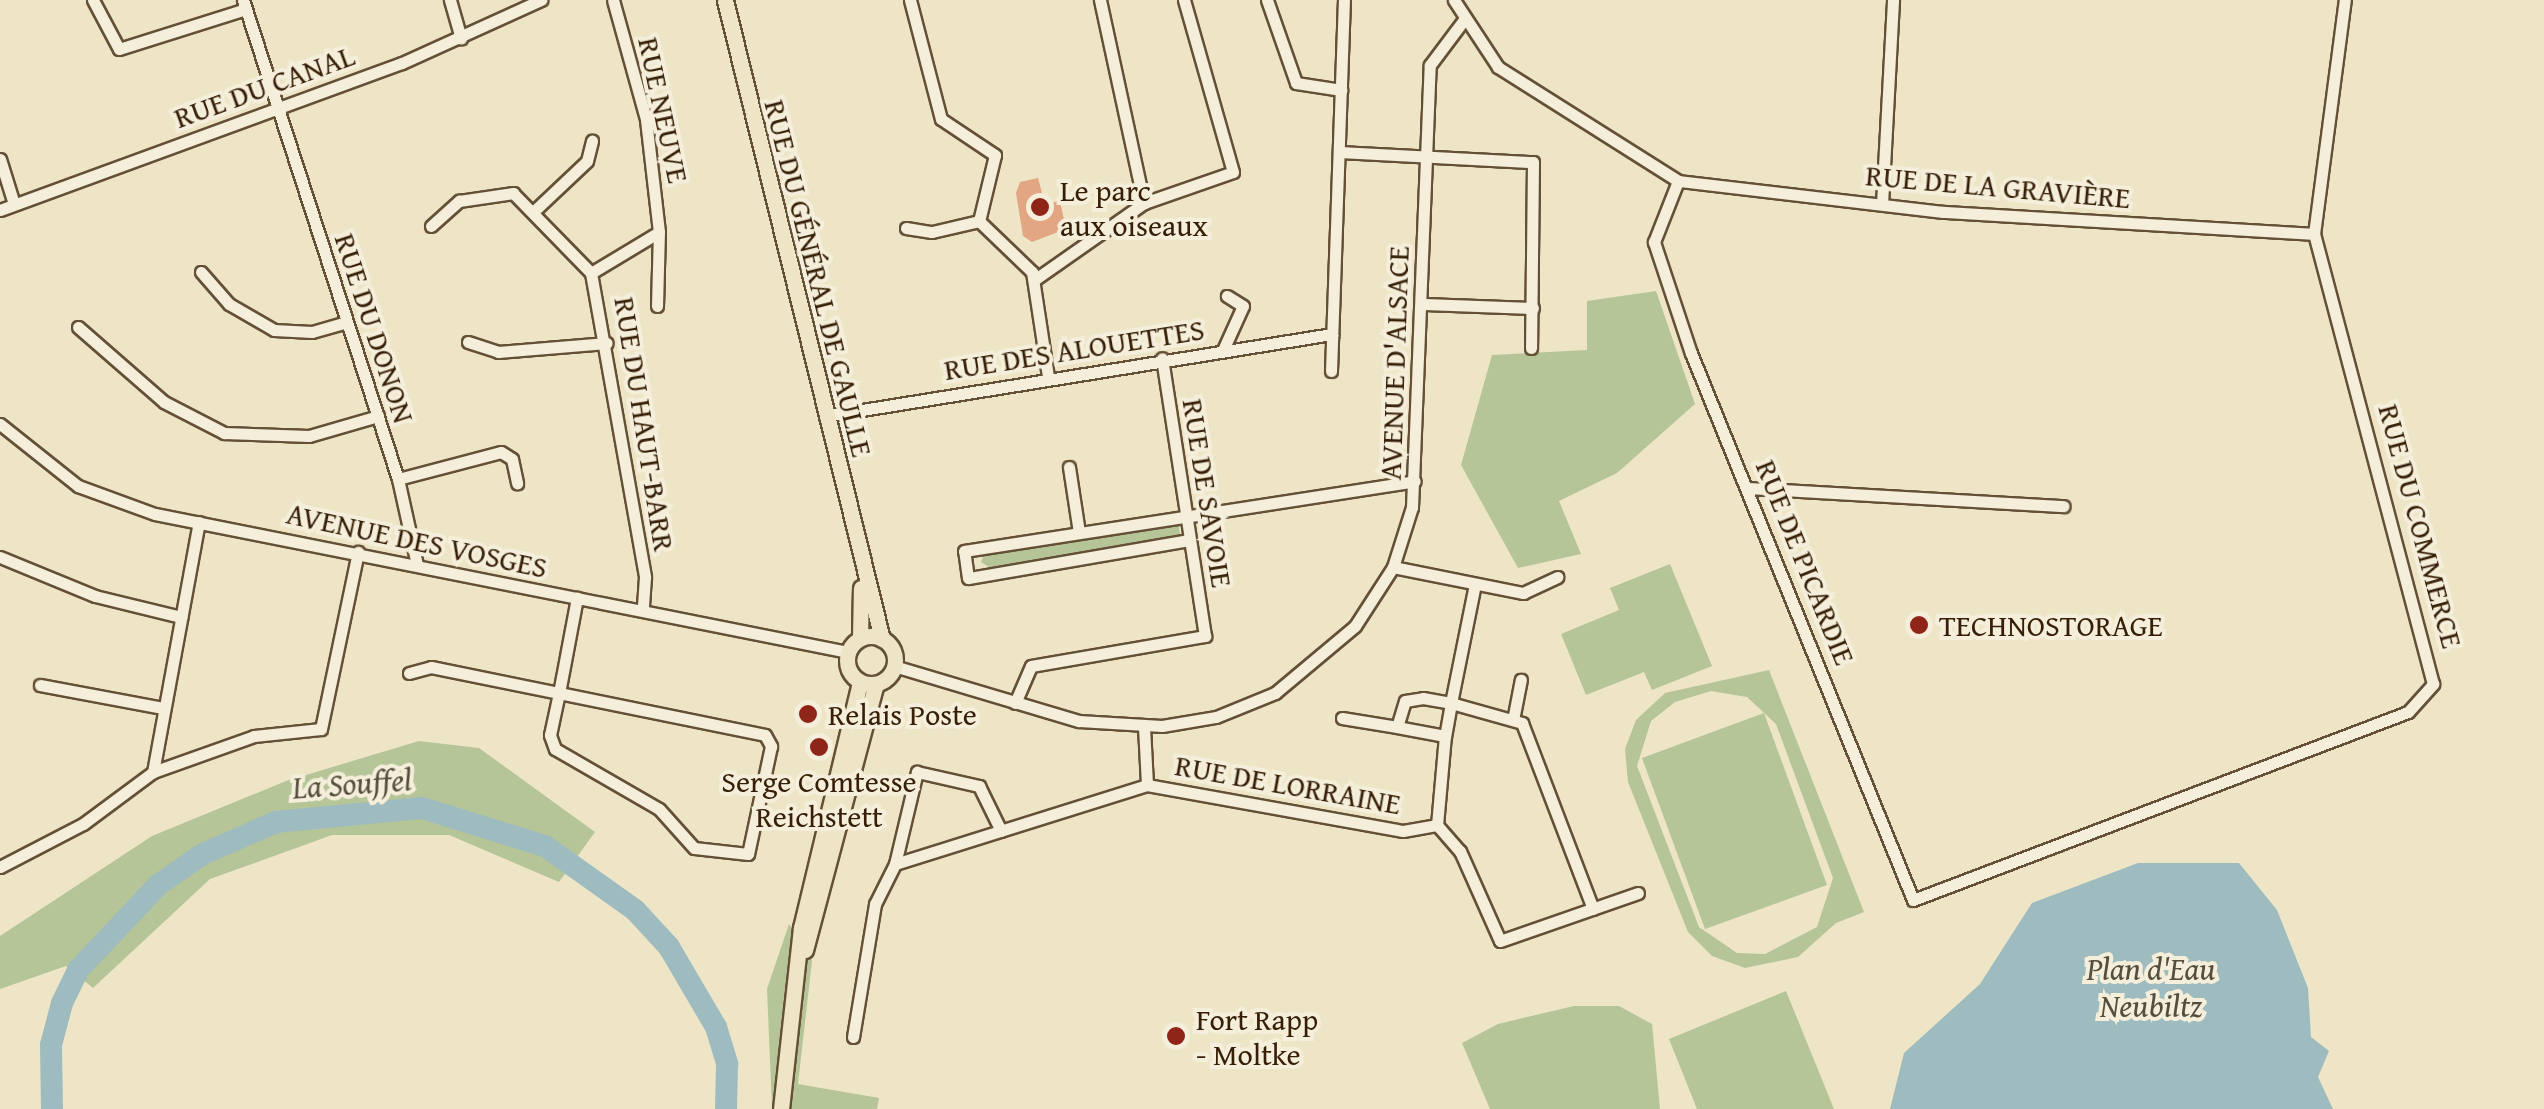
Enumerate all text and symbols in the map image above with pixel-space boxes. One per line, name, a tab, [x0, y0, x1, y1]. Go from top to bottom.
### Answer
street label: RUE NEUVE	[631, 34, 697, 186]
street label: RUE DU CANAL	[169, 37, 359, 135]
street label: RUE DU GÉNÉRAL DE GAULLE	[757, 96, 881, 460]
street label: RUE DE LA GRAVIÈRE	[1864, 156, 2132, 216]
place label: Le parc aux oiseaux	[1060, 172, 1208, 242]
marker: Le parc aux oiseaux	[1029, 196, 1051, 218]
street label: RUE DU DONON	[327, 229, 423, 427]
street label: AVENUE D'ALSACE	[1372, 245, 1416, 481]
street label: RUE DU HAUT-BARR	[607, 294, 683, 554]
street label: RUE DES ALOUETTES	[941, 311, 1207, 387]
street label: RUE DE SAVOIE	[1175, 396, 1241, 590]
street label: RUE DU COMMERCE	[2371, 400, 2471, 652]
street label: RUE DE PICARDIE	[1749, 454, 1863, 670]
street label: AVENUE DES VOSGES	[283, 495, 551, 585]
place label: TECHNOSTORAGE	[1939, 607, 2163, 643]
marker: TECHNOSTORAGE	[1908, 614, 1930, 636]
place label: Relais Poste	[828, 696, 977, 732]
marker: Relais Poste	[797, 703, 819, 725]
marker: Serge Comtesse Reichstett	[808, 736, 830, 758]
street label: RUE DE LORRAINE	[1172, 746, 1404, 822]
water label: La Souffel	[291, 761, 413, 807]
place label: Serge Comtesse Reichstett	[721, 763, 917, 834]
water label: Plan d'Eau Neubiltz	[2086, 951, 2216, 1026]
place label: Fort Rapp - Moltke	[1196, 1001, 1318, 1072]
marker: Fort Rapp - Moltke	[1165, 1025, 1187, 1047]

